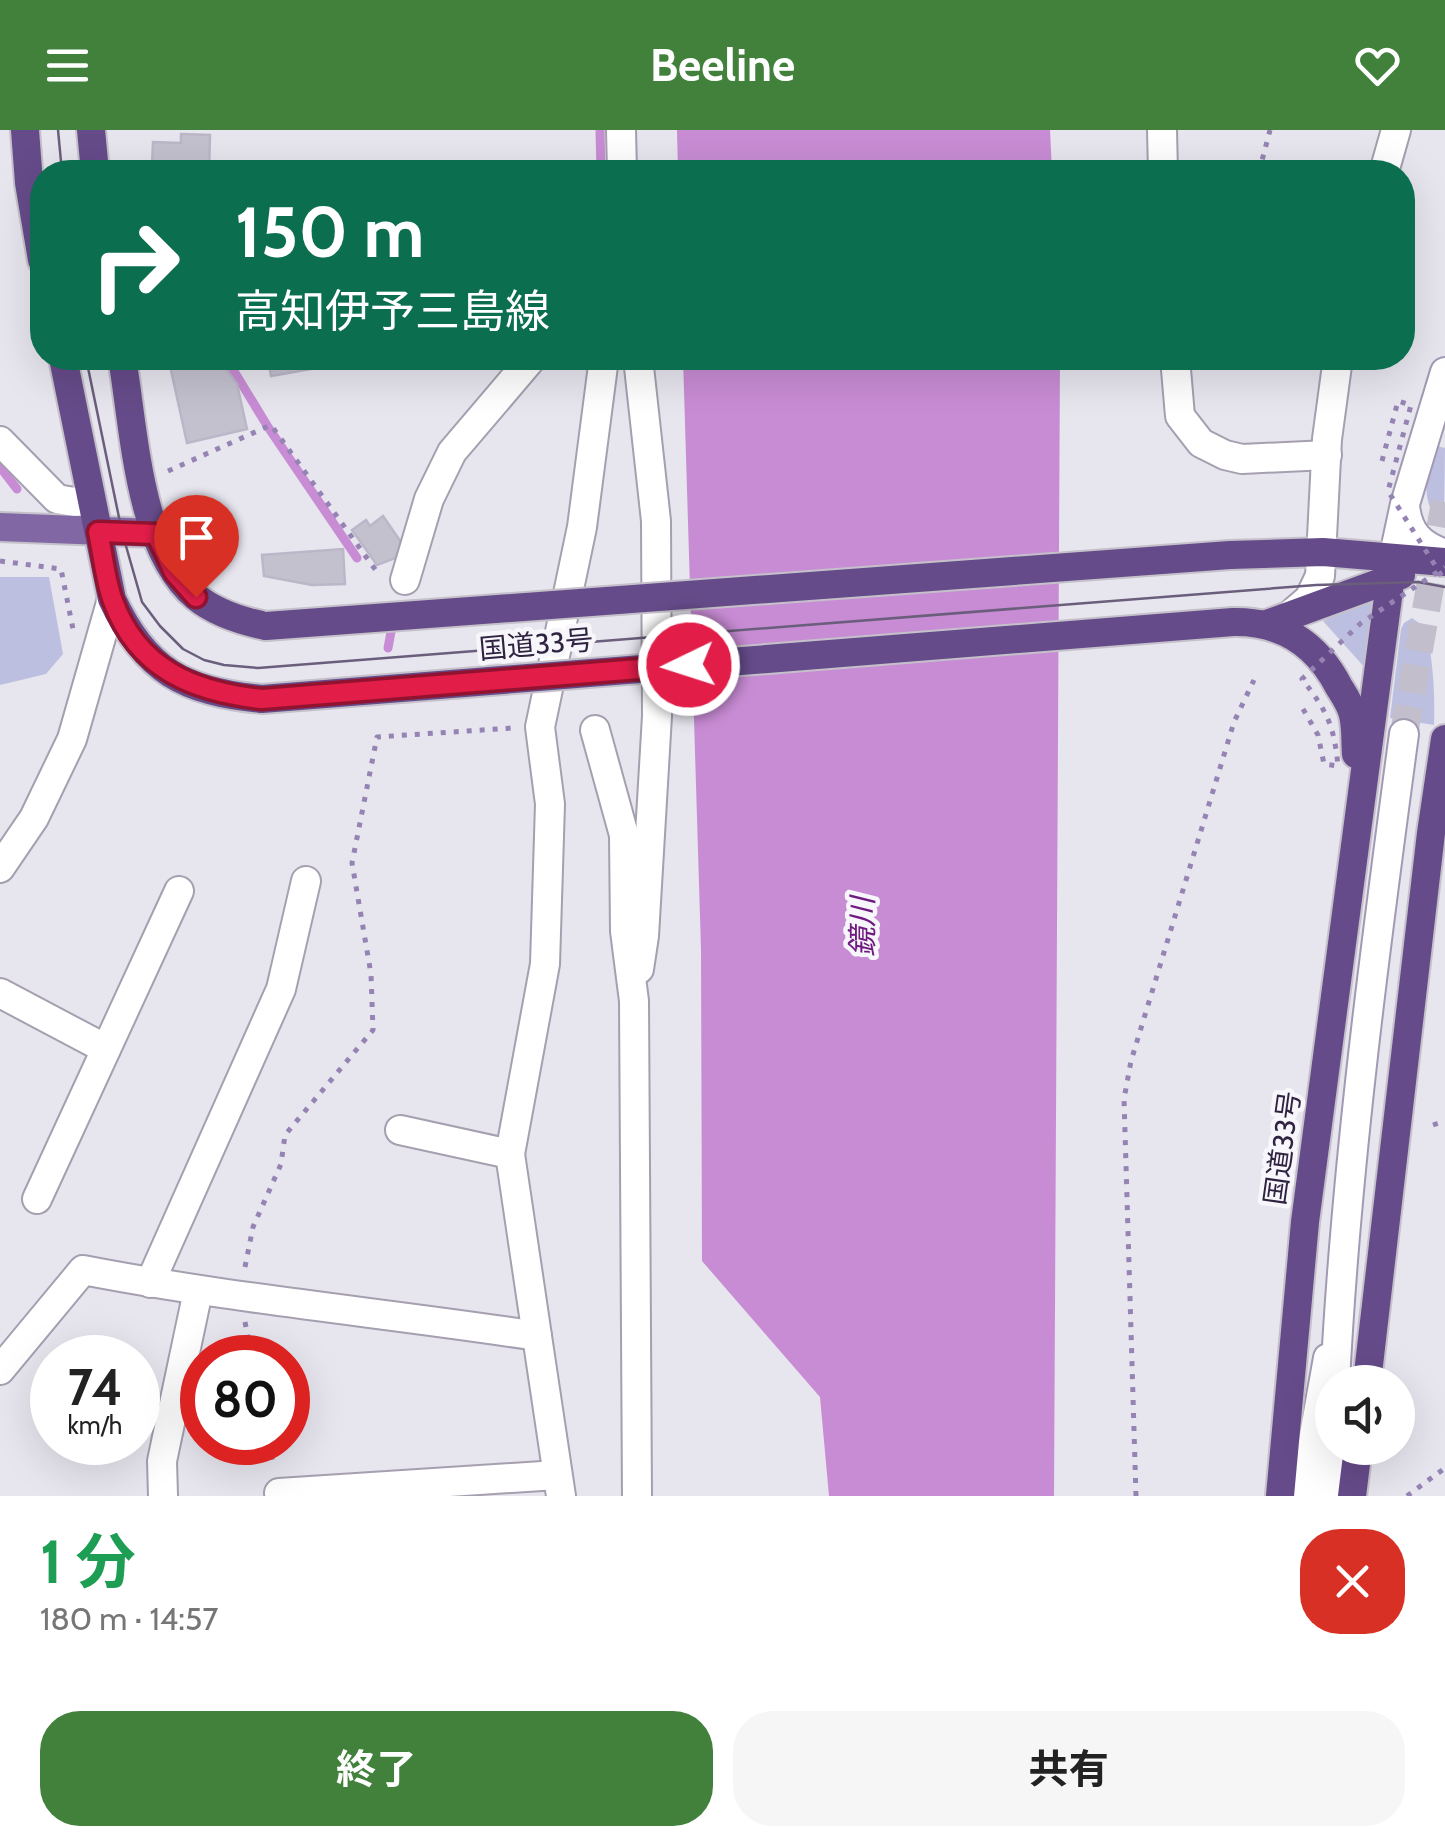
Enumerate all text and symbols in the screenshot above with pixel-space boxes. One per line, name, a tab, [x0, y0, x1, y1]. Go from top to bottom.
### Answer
icon: menu	[40, 38, 95, 93]
text: Beeline	[650, 38, 795, 92]
icon: heart	[1350, 38, 1405, 93]
text: 150 m	[235, 189, 424, 275]
icon: right	[70, 200, 200, 330]
text: 高知伊予三島線	[235, 284, 550, 338]
pin	[154, 495, 239, 598]
icon: arrive	[169, 510, 224, 565]
position arrow	[637, 613, 741, 717]
street label: 国道33号	[478, 622, 594, 666]
water label: 鏡川	[844, 894, 881, 957]
street label: 国道33号	[1257, 1089, 1307, 1207]
speed limit sign: 80	[180, 1335, 310, 1465]
text: 74	[68, 1357, 122, 1418]
map controls	[1315, 1365, 1415, 1465]
button: sound	[1315, 1365, 1415, 1465]
text: km/h	[68, 1410, 122, 1440]
text: 1 分	[40, 1525, 136, 1598]
button: close	[1300, 1529, 1405, 1634]
text: 180 m · 14:57	[40, 1599, 218, 1638]
button: 終了	[40, 1711, 713, 1826]
button: 共有	[733, 1711, 1405, 1826]

